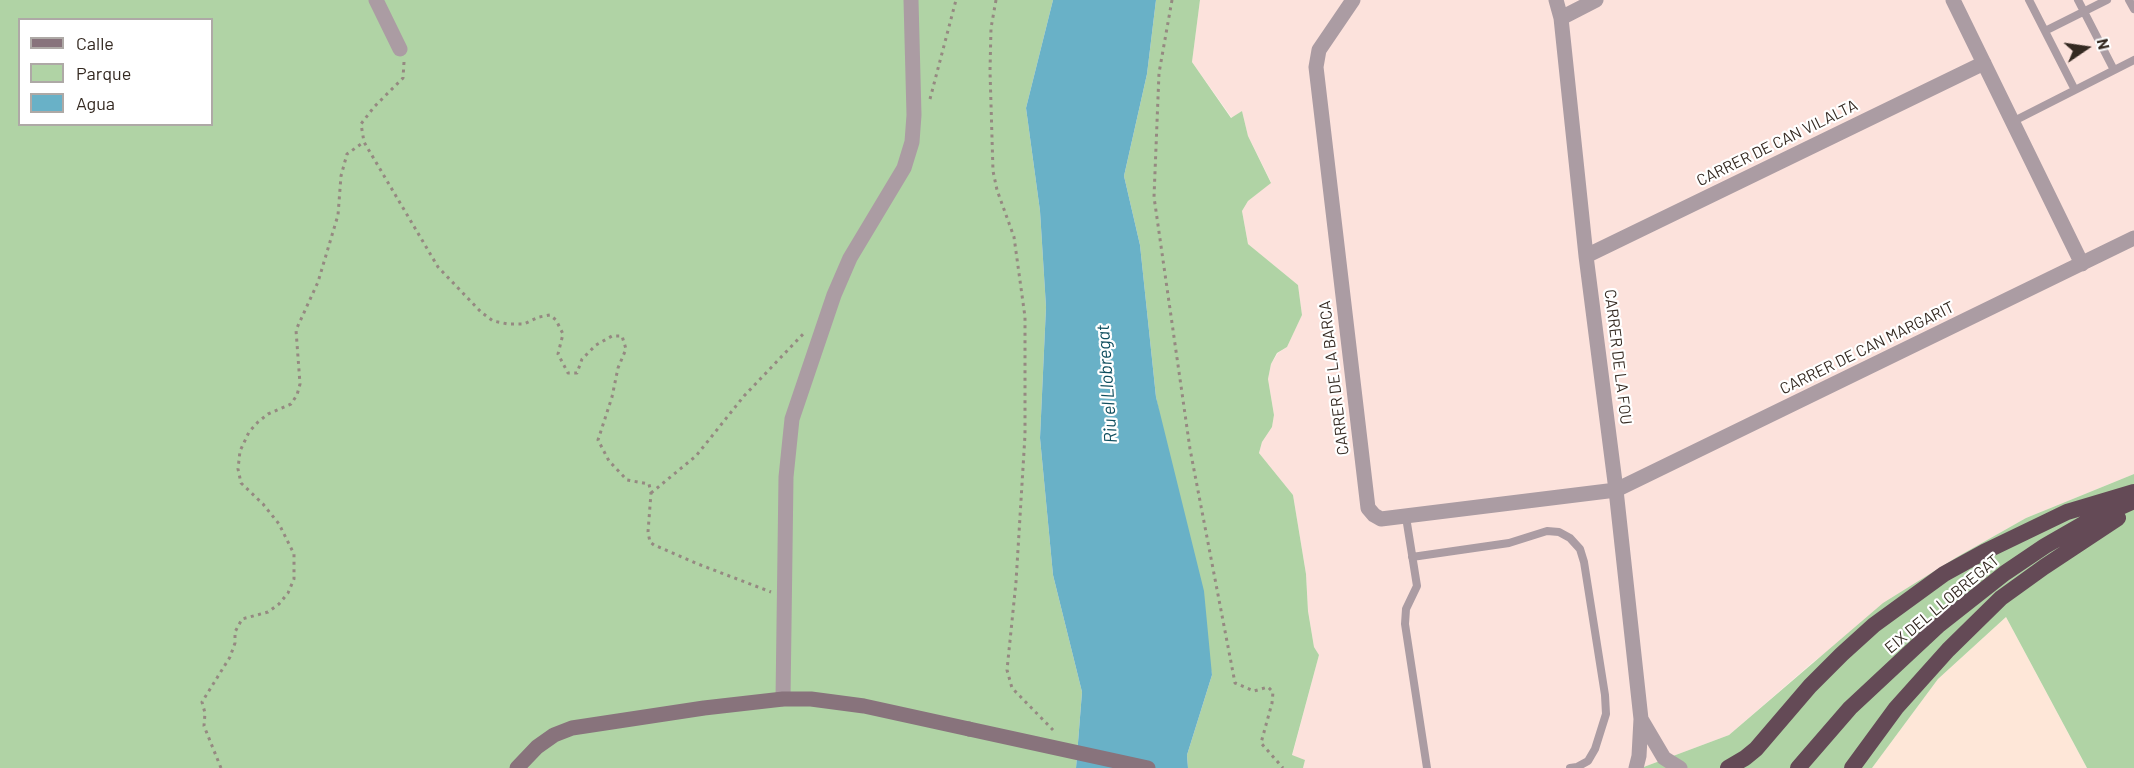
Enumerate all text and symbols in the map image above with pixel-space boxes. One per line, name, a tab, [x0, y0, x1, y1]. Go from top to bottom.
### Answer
legend	[18, 18, 213, 126]
north arrow	[2056, 18, 2116, 78]
text: Calle	[76, 32, 114, 54]
text: N	[2094, 37, 2114, 51]
text: Parque	[76, 62, 131, 84]
text: Agua	[76, 92, 115, 114]
street label: CARRER DE CAN VILALTA	[1693, 96, 1861, 190]
street label: CARRER DE LA FOU	[1600, 288, 1636, 426]
street label: CARRER DE CAN MARGARIT	[1777, 297, 1957, 399]
street label: CARRER DE LA BARCA	[1315, 300, 1353, 456]
water label: Riu el Llobregat	[1092, 324, 1122, 444]
street label: EIX DEL LLOBREGAT	[1881, 551, 2003, 657]

